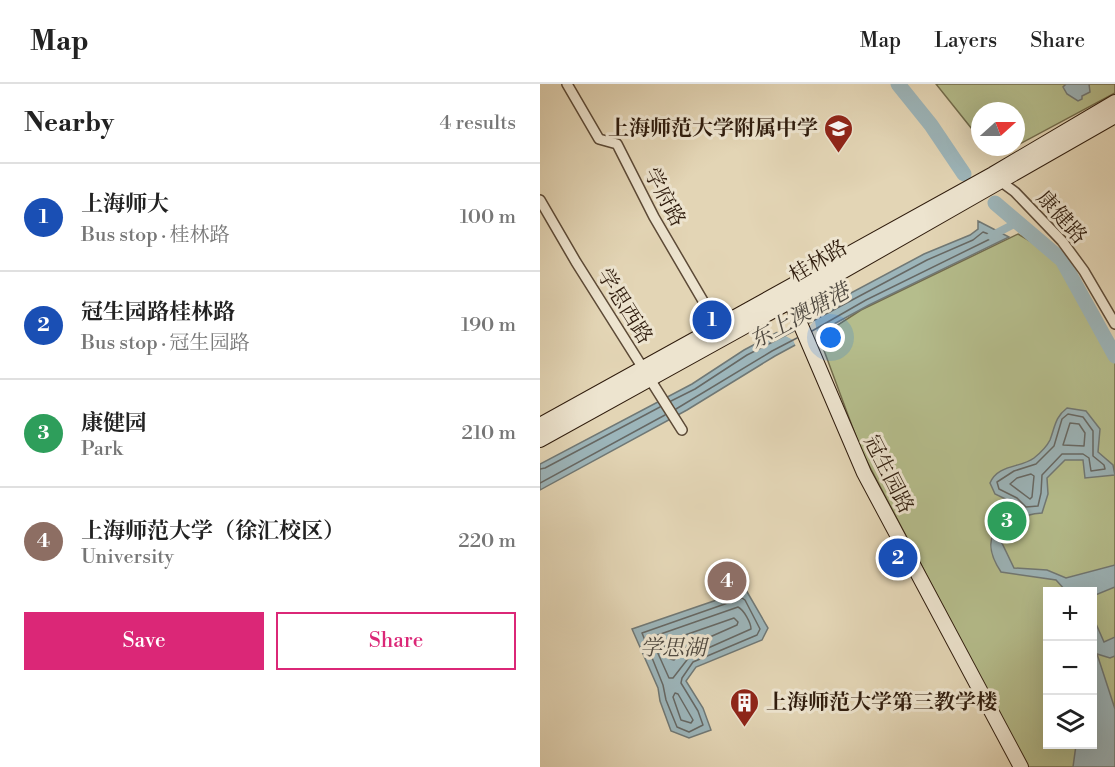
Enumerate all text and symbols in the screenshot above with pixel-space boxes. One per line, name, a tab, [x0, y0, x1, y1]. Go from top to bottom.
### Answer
text: Map	[30, 24, 89, 59]
text: Map	[860, 28, 901, 54]
text: Layers	[934, 28, 997, 54]
text: Share	[1030, 28, 1085, 54]
north arrow	[971, 102, 1025, 156]
text: Nearby	[24, 107, 114, 139]
text: 4 results	[439, 111, 516, 136]
school or university icon: 上海师范大学附属中学	[823, 112, 855, 154]
place label: 上海师范大学附属中学	[608, 116, 818, 142]
street label: 学府路	[638, 164, 690, 231]
street label: 康健路	[1031, 186, 1092, 250]
text: 上海师大	[81, 191, 169, 218]
text: 1	[39, 205, 48, 230]
text: 100 m	[460, 205, 516, 230]
text: Bus stop · 桂林路	[81, 223, 229, 248]
street label: 桂林路	[785, 235, 852, 289]
street label: 学思西路	[591, 264, 657, 349]
water label: 东上澳塘港	[745, 276, 857, 355]
pin: 1	[692, 298, 732, 342]
text: 冠生园路桂林路	[81, 299, 235, 326]
text: 2	[37, 313, 50, 338]
text: 190 m	[461, 313, 516, 338]
your location	[816, 323, 845, 352]
text: Bus stop · 冠生园路	[81, 331, 249, 356]
text: 康健园	[81, 410, 147, 437]
text: 3	[37, 421, 50, 446]
text: 210 m	[461, 421, 516, 446]
street label: 冠生园路	[857, 431, 919, 518]
text: Park	[81, 437, 123, 462]
pin: 3	[988, 498, 1026, 544]
text: 上海师范大学（徐汇校区）	[81, 518, 345, 545]
text: 4	[37, 529, 50, 554]
text: 220 m	[458, 529, 516, 554]
pin: 2	[878, 536, 918, 580]
text: University	[81, 545, 174, 570]
pin: 4	[708, 558, 747, 604]
map controls	[1043, 587, 1097, 749]
button: +	[1043, 587, 1097, 641]
button: Save	[24, 612, 264, 670]
button: Share	[276, 612, 516, 670]
water label: 学思湖	[640, 635, 710, 662]
button: −	[1043, 641, 1097, 695]
building icon: 上海师范大学第三教学楼	[729, 686, 761, 728]
place label: 上海师范大学第三教学楼	[766, 690, 997, 716]
button: layers	[1043, 695, 1097, 749]

